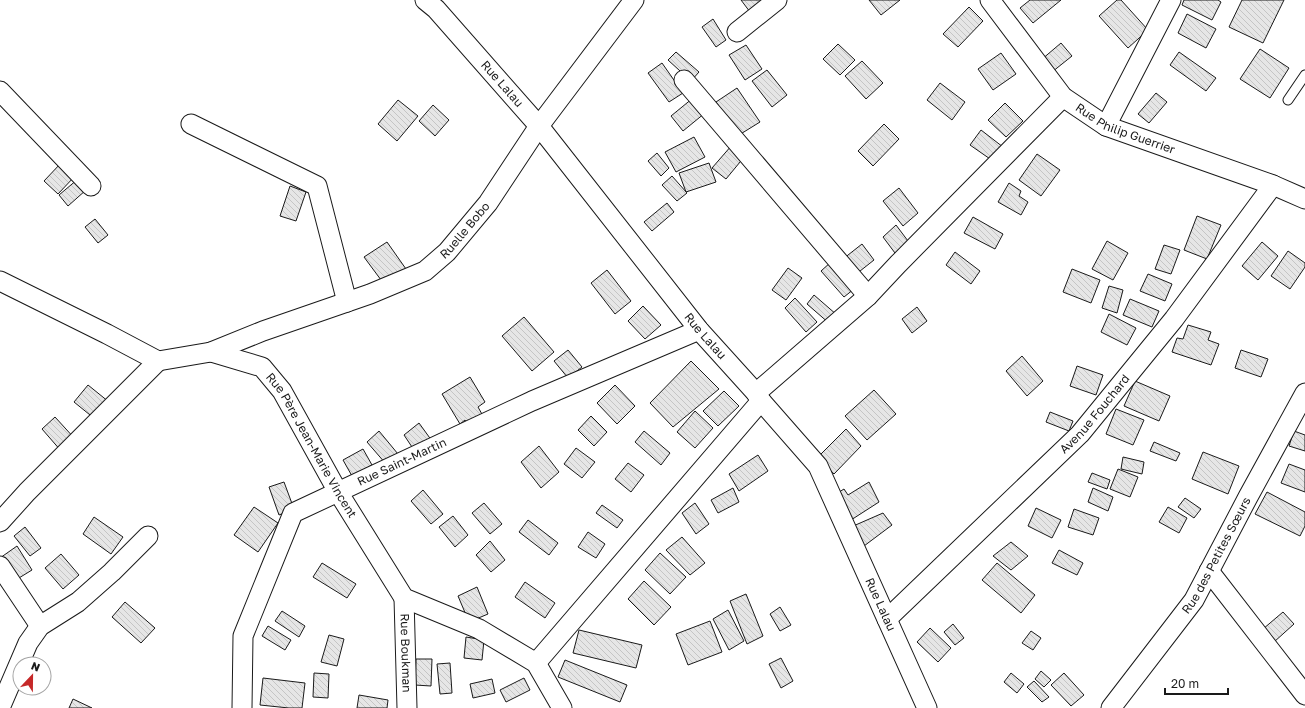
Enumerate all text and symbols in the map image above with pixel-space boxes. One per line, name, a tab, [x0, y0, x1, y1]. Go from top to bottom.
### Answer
street label: Rue Lalau	[478, 57, 527, 110]
street label: Rue Philip Guerrier	[1073, 100, 1178, 157]
street label: Ruelle Bobo	[437, 199, 493, 262]
street label: Rue Lalau	[681, 310, 730, 362]
street label: Rue Père Jean-Marie Vincent	[263, 370, 360, 521]
street label: Avenue Fouchard	[1056, 371, 1133, 456]
street label: Rue Saint-Martin	[355, 434, 449, 489]
street label: Rue des Petites Sœurs	[1178, 494, 1254, 617]
street label: Rue Lalau	[862, 575, 899, 633]
street label: Rue Boukman	[397, 613, 415, 693]
north arrow	[12, 656, 52, 696]
text: N	[30, 659, 42, 674]
scale bar	[1165, 670, 1228, 696]
text: 20 m	[1171, 676, 1199, 691]

